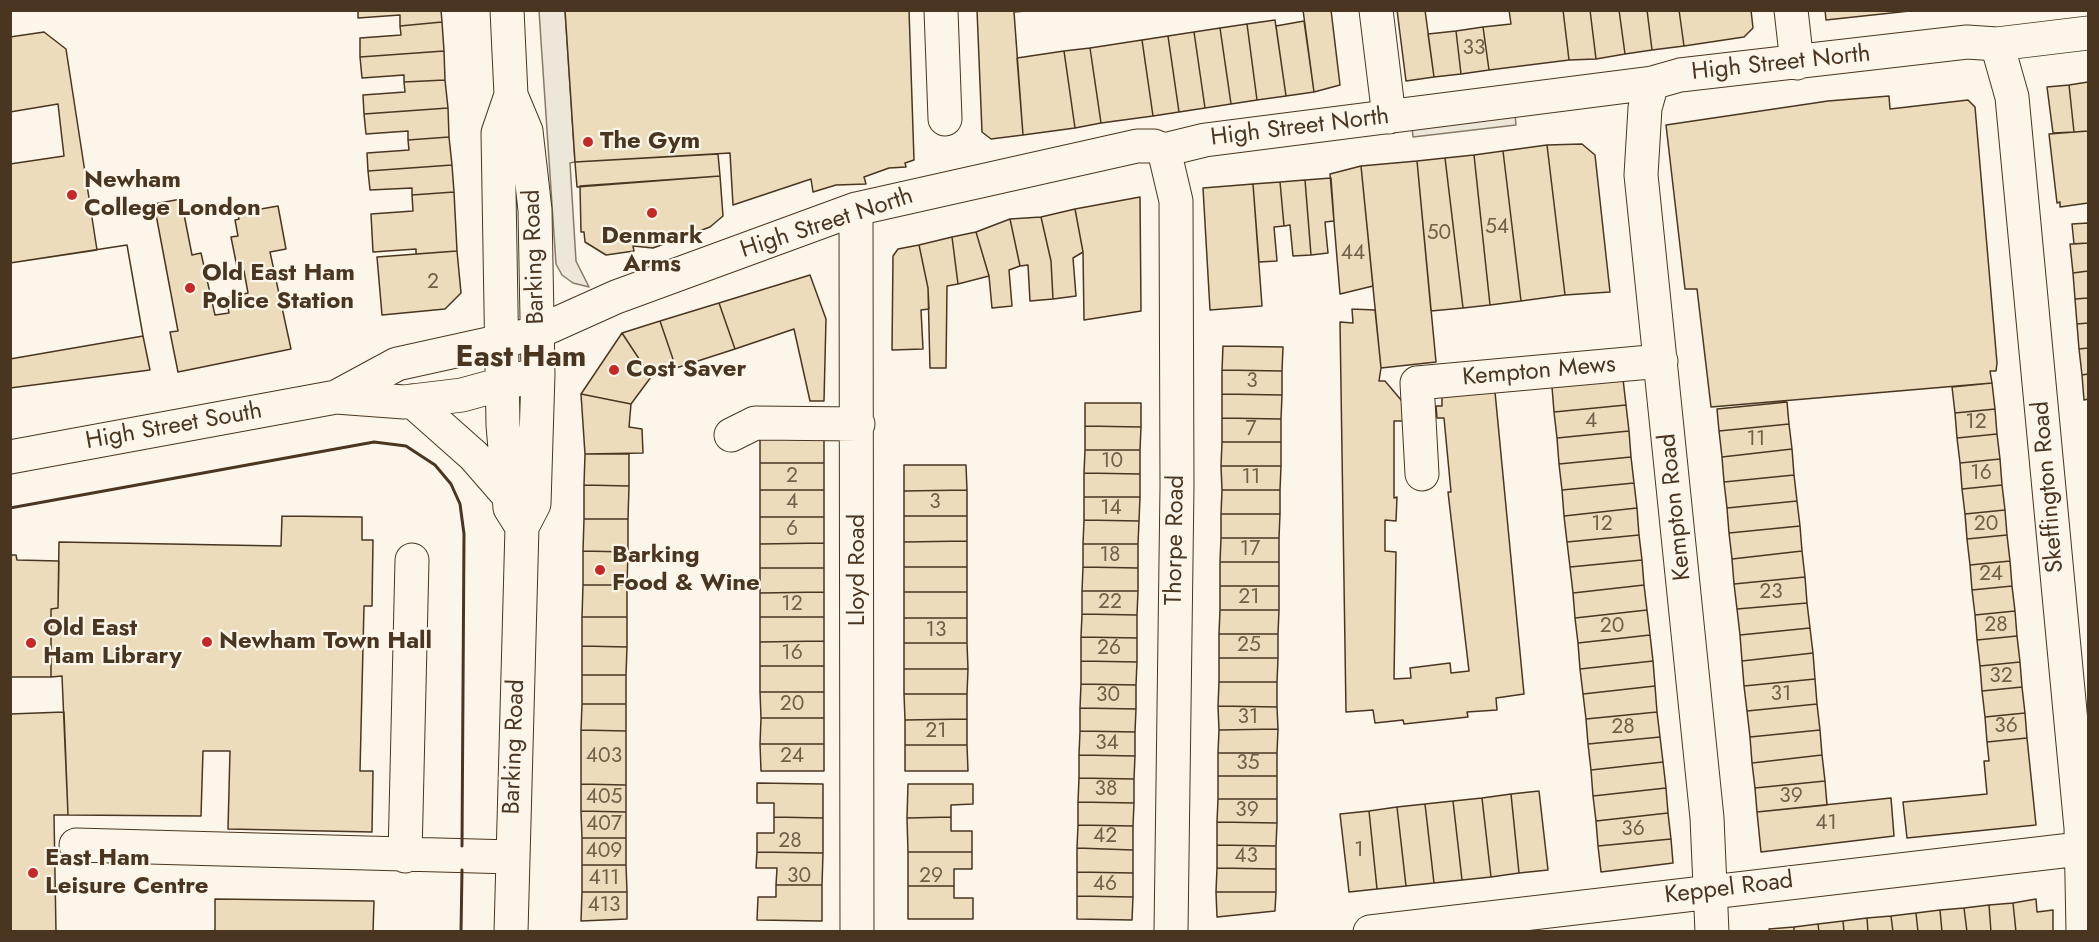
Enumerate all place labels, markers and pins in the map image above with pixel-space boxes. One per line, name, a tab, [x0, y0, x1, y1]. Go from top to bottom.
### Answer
place label: The Gym	[600, 128, 700, 156]
marker: The Gym	[581, 135, 595, 149]
place label: Newham College London	[84, 167, 261, 223]
marker: Newham College London	[65, 188, 79, 202]
marker: Denmark Arms	[645, 206, 659, 220]
place label: Denmark Arms	[601, 223, 703, 279]
place label: Old East Ham Police Station	[202, 260, 355, 316]
marker: Old East Ham Police Station	[183, 281, 197, 295]
place label: Cost Saver	[626, 356, 746, 384]
marker: Cost Saver	[607, 363, 621, 377]
place label: Barking Food & Wine	[612, 542, 760, 598]
marker: Barking Food & Wine	[593, 563, 607, 577]
place label: Old East Ham Library	[43, 615, 182, 671]
place label: Newham Town Hall	[219, 628, 432, 656]
marker: Newham Town Hall	[200, 635, 214, 649]
marker: Old East Ham Library	[24, 636, 38, 650]
place label: East Ham Leisure Centre	[45, 845, 209, 901]
marker: East Ham Leisure Centre	[26, 866, 40, 880]

